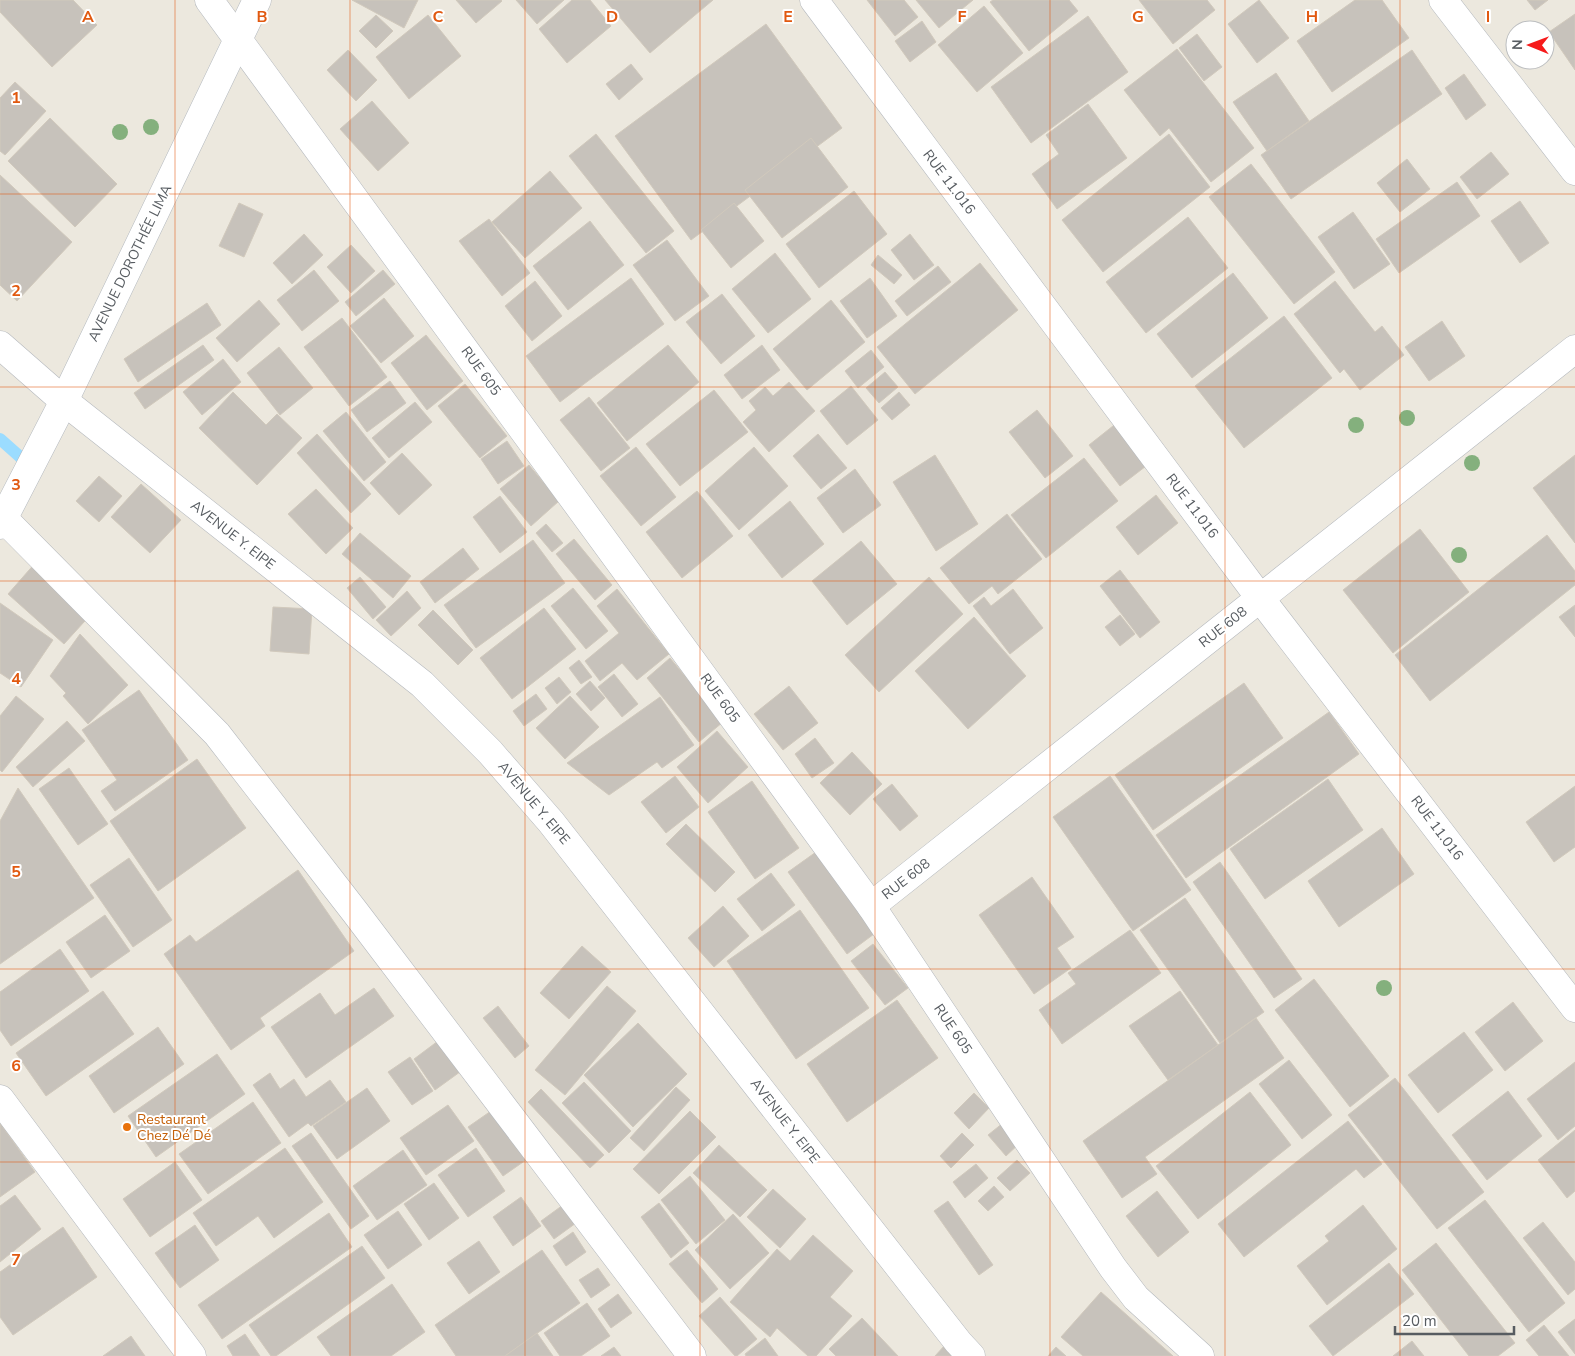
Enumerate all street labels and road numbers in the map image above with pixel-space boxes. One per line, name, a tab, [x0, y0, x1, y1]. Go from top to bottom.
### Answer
street label: RUE 11.016	[918, 146, 980, 218]
street label: AVENUE DOROTHÉE LIMA	[84, 181, 176, 345]
street label: RUE 605	[457, 343, 505, 399]
street label: RUE 11.016	[1161, 470, 1223, 542]
street label: AVENUE Y. EIPE	[187, 496, 279, 574]
street label: RUE 608	[1195, 602, 1251, 652]
street label: RUE 605	[696, 670, 744, 726]
street label: AVENUE Y. EIPE	[494, 758, 574, 848]
street label: RUE 11.016	[1406, 792, 1468, 864]
street label: RUE 608	[878, 854, 934, 904]
street label: RUE 605	[929, 1000, 977, 1058]
street label: AVENUE Y. EIPE	[746, 1075, 824, 1167]

